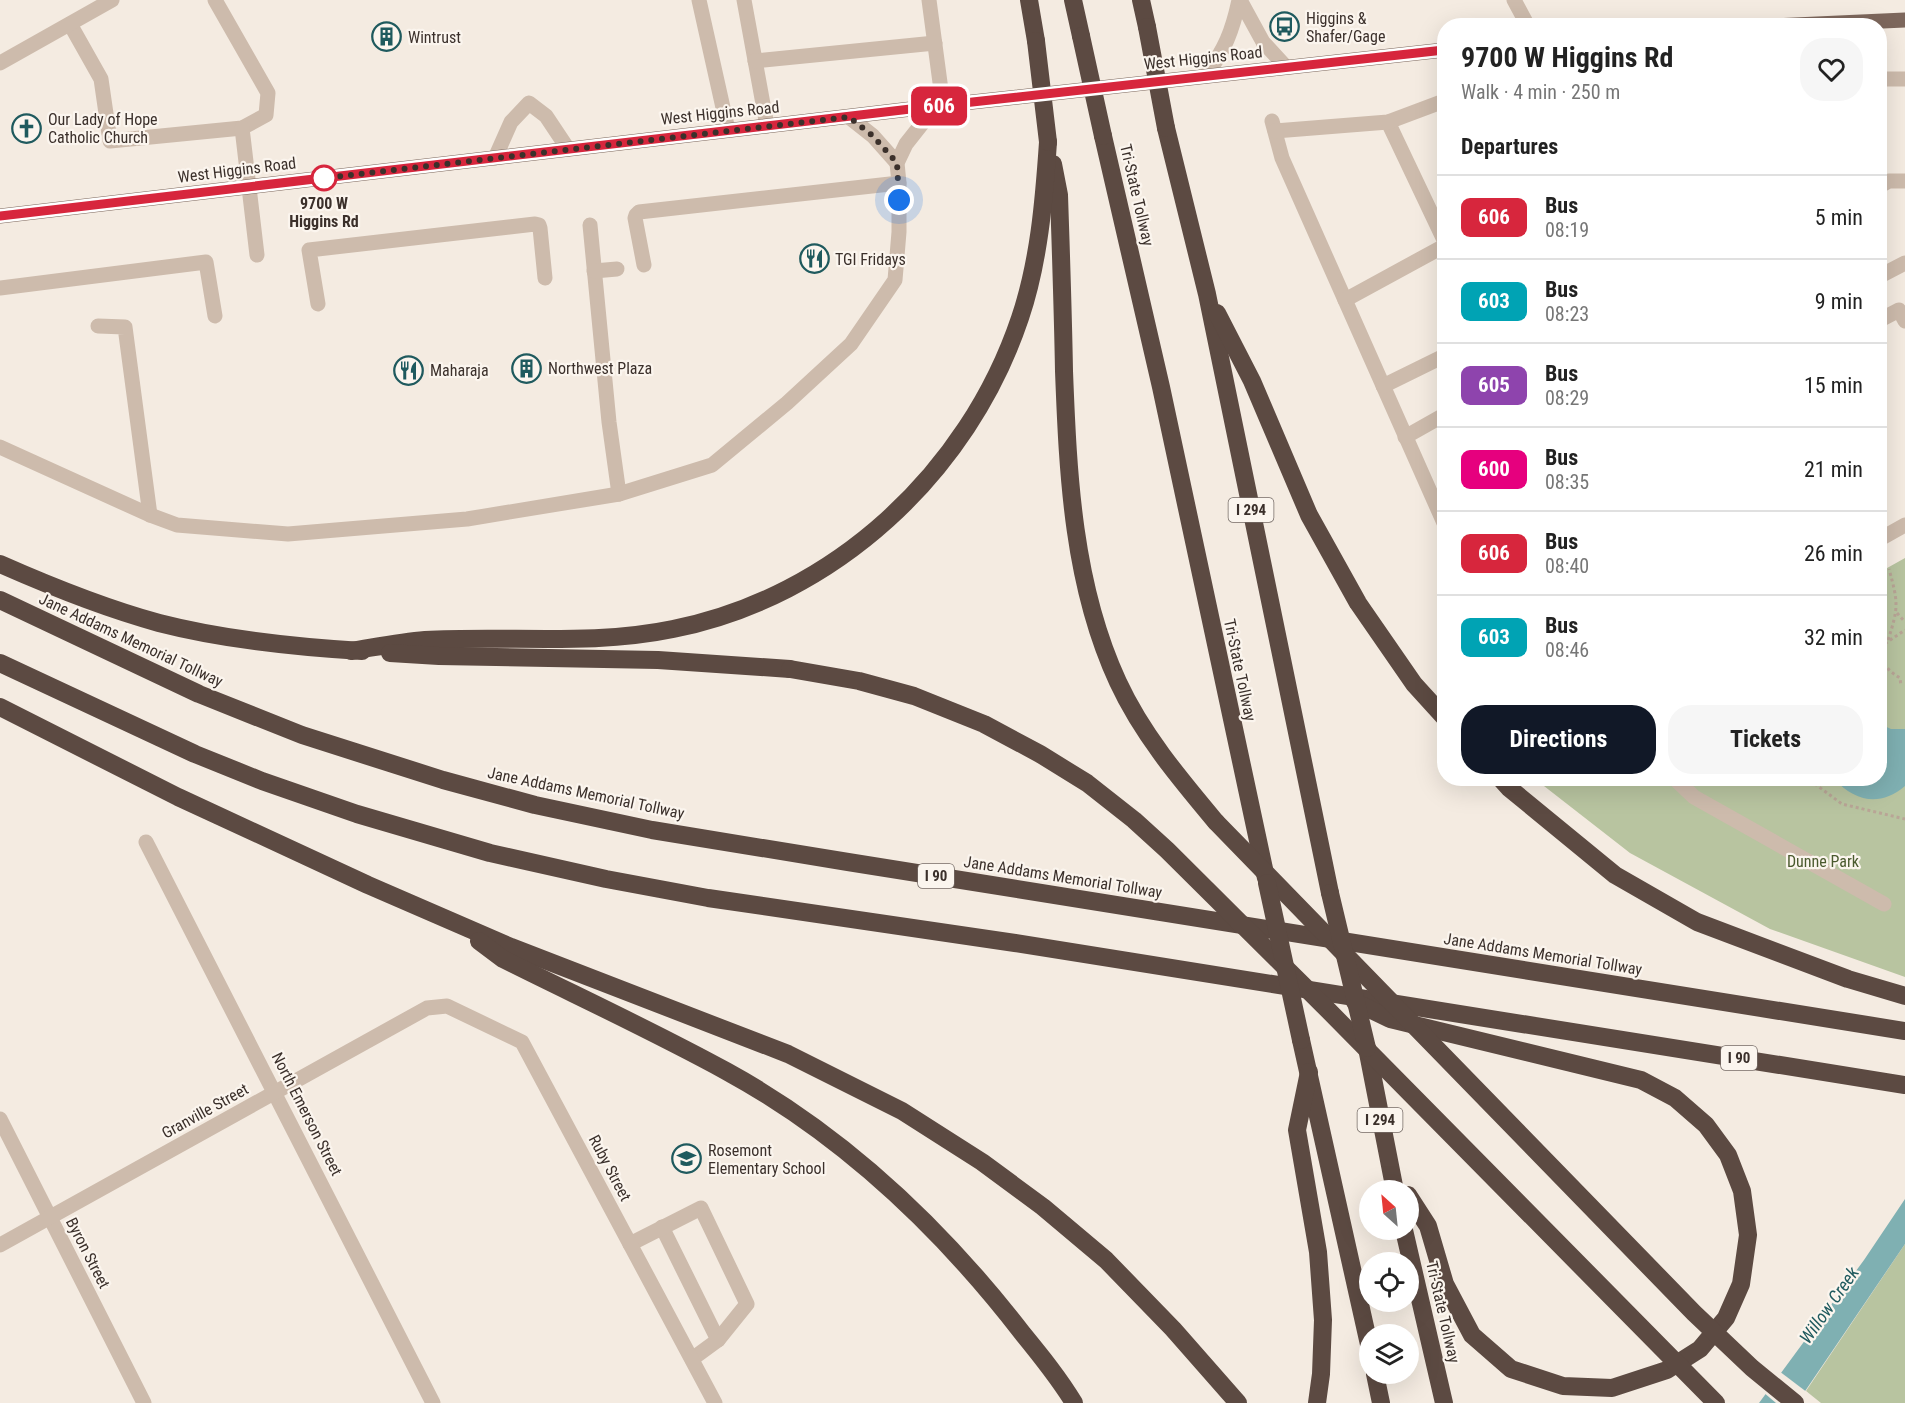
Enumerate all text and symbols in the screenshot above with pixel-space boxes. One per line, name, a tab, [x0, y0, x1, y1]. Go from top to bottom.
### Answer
place label: Higgins & Shafer/Gage	[1306, 9, 1385, 46]
bus stop icon: Higgins & Shafer/Gage	[1269, 11, 1301, 43]
building icon: Wintrust	[371, 21, 403, 53]
place label: Wintrust	[408, 28, 461, 47]
button: heart	[1800, 38, 1863, 101]
text: 9700 W Higgins Rd	[1461, 41, 1673, 74]
street label: West Higgins Road	[1143, 42, 1263, 74]
text: Walk · 4 min · 250 m	[1461, 80, 1620, 104]
line badge: 606	[904, 86, 974, 126]
text: 606	[923, 94, 955, 118]
street label: West Higgins Road	[660, 97, 780, 129]
place label: Our Lady of Hope Catholic Church	[48, 110, 158, 147]
church icon: Our Lady of Hope Catholic Church	[11, 112, 43, 144]
text: Departures	[1461, 134, 1558, 159]
street label: Tri-State Tollway	[1116, 142, 1158, 248]
street label: West Higgins Road	[177, 153, 297, 187]
marker: 9700 W Higgins Rd	[311, 165, 337, 191]
your location	[884, 185, 914, 215]
text: Bus	[1545, 193, 1578, 218]
place label: 9700 W Higgins Rd	[289, 194, 359, 231]
text: 606	[1478, 205, 1510, 229]
text: 5 min	[1815, 205, 1863, 230]
text: 08:19	[1545, 218, 1589, 242]
restaurant icon: TGI Fridays	[798, 243, 830, 275]
place label: TGI Fridays	[835, 250, 906, 269]
text: Bus	[1545, 277, 1578, 302]
text: 603	[1478, 289, 1510, 313]
text: 9 min	[1815, 289, 1863, 314]
text: 08:23	[1545, 302, 1589, 326]
building icon: Northwest Plaza	[511, 352, 543, 384]
restaurant icon: Maharaja	[393, 354, 425, 386]
place label: Northwest Plaza	[548, 359, 652, 378]
place label: Maharaja	[430, 361, 489, 380]
text: Bus	[1545, 361, 1578, 386]
text: 605	[1478, 373, 1510, 397]
text: 15 min	[1804, 373, 1863, 398]
text: 08:29	[1545, 386, 1589, 410]
text: Bus	[1545, 445, 1578, 470]
text: 600	[1478, 457, 1510, 481]
text: 21 min	[1804, 457, 1863, 482]
text: 08:35	[1545, 470, 1589, 494]
road number: I 294	[1228, 498, 1274, 522]
text: Bus	[1545, 529, 1578, 554]
text: 606	[1478, 541, 1510, 565]
text: 26 min	[1804, 541, 1863, 566]
text: 08:40	[1545, 554, 1589, 578]
street label: Jane Addams Memorial Tollway	[36, 589, 226, 691]
text: Bus	[1545, 613, 1578, 638]
street label: Tri-State Tollway	[1220, 617, 1260, 723]
text: 603	[1478, 625, 1510, 649]
text: 32 min	[1804, 625, 1863, 650]
text: 08:46	[1545, 638, 1589, 662]
button: Directions	[1461, 705, 1656, 774]
button: Tickets	[1668, 705, 1863, 774]
street label: Jane Addams Memorial Tollway	[486, 763, 686, 823]
street label: Jane Addams Memorial Tollway	[962, 852, 1164, 902]
park label: Dunne Park	[1787, 852, 1860, 871]
road number: I 90	[918, 864, 954, 888]
street label: Jane Addams Memorial Tollway	[1442, 929, 1644, 979]
road number: I 90	[1721, 1046, 1757, 1070]
street label: North Emerson Street	[268, 1049, 346, 1179]
street label: Granville Street	[158, 1079, 252, 1143]
road number: I 294	[1358, 1108, 1402, 1132]
street label: Ruby Street	[585, 1132, 635, 1204]
place label: Rosemont Elementary School	[708, 1141, 825, 1178]
school or university icon: Rosemont Elementary School	[671, 1143, 703, 1175]
north arrow	[1359, 1180, 1419, 1240]
map controls	[1359, 1180, 1419, 1384]
street label: Byron Street	[62, 1214, 114, 1292]
button: locate	[1359, 1252, 1419, 1312]
street label: Tri-State Tollway	[1422, 1259, 1464, 1365]
water label: Willow Creek	[1795, 1262, 1864, 1347]
button: layers	[1359, 1324, 1419, 1384]

